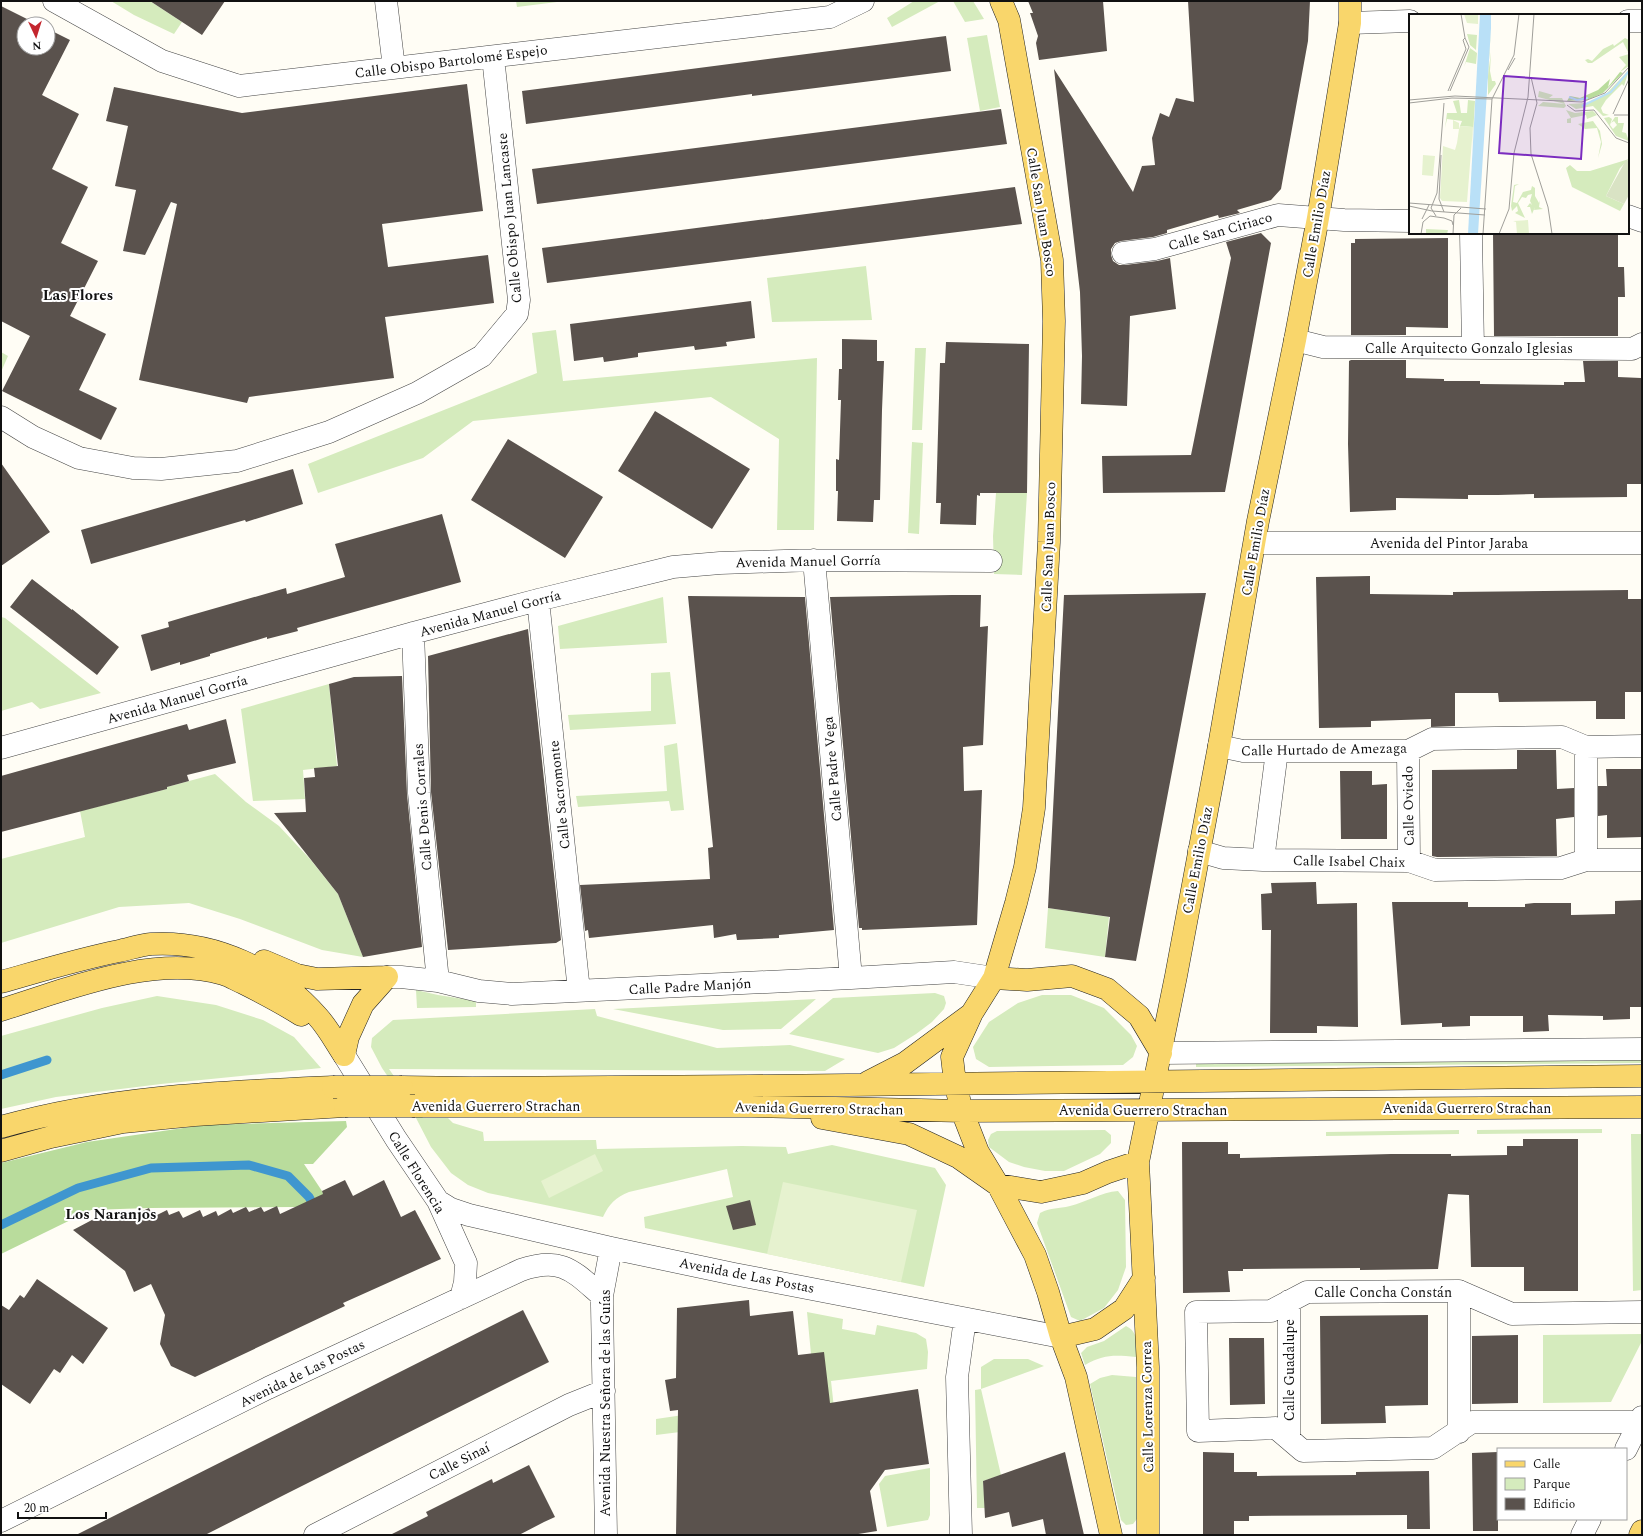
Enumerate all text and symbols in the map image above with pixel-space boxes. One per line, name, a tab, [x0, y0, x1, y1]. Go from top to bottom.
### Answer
inset map	[1409, 14, 1629, 234]
north arrow	[16, 16, 56, 56]
text: N	[32, 37, 42, 54]
street label: Calle Obispo Bartolomé Espejo	[353, 39, 549, 84]
street label: Calle Obispo Juan Lancaste	[492, 132, 527, 304]
street label: Calle San Juan Bosco	[1021, 146, 1062, 278]
street label: Calle Emilio Díaz	[1297, 169, 1336, 280]
street label: Calle San Ciriaco	[1166, 207, 1275, 256]
district label: Las Flores	[43, 284, 113, 307]
street label: Calle Arquitecto Gonzalo Iglesias	[1365, 338, 1573, 359]
street label: Calle San Juan Bosco	[1036, 481, 1061, 613]
street label: Calle Emilio Díaz	[1236, 487, 1275, 598]
street label: Avenida del Pintor Jaraba	[1370, 533, 1528, 554]
street label: Avenida Manuel Gorría	[735, 550, 881, 573]
street label: Avenida Manuel Gorría	[417, 584, 563, 642]
street label: Avenida Manuel Gorría	[104, 669, 250, 730]
street label: Calle Padre Vega	[817, 715, 848, 822]
street label: Calle Hurtado de Amezaga	[1241, 738, 1407, 761]
street label: Calle Sacromonte	[543, 739, 576, 850]
street label: Calle Denis Corrales	[408, 742, 437, 871]
street label: Calle Oviedo	[1397, 766, 1420, 846]
street label: Calle Emilio Díaz	[1177, 805, 1218, 916]
street label: Calle Isabel Chaix	[1293, 850, 1405, 873]
street label: Calle Padre Manjón	[628, 973, 752, 1000]
street label: Avenida Guerrero Strachan	[412, 1096, 580, 1117]
street label: Avenida Guerrero Strachan	[734, 1097, 904, 1120]
street label: Avenida Guerrero Strachan	[1383, 1098, 1551, 1119]
street label: Avenida Guerrero Strachan	[1059, 1100, 1227, 1121]
street label: Calle Florencia	[383, 1127, 450, 1218]
district label: Los Naranjos	[65, 1203, 157, 1226]
street label: Avenida de Las Postas	[677, 1252, 816, 1299]
street label: Calle Concha Constán	[1314, 1282, 1452, 1303]
street label: Avenida Nuestra Señora de las Guías	[595, 1289, 616, 1517]
street label: Calle Guadalupe	[1279, 1319, 1300, 1421]
street label: Avenida de Las Postas	[236, 1334, 369, 1413]
street label: Calle Lorenza Correa	[1136, 1341, 1159, 1473]
street label: Calle Sinaí	[425, 1437, 494, 1486]
legend	[1497, 1448, 1627, 1520]
text: Calle	[1533, 1455, 1561, 1474]
text: Parque	[1533, 1475, 1570, 1494]
scale bar	[18, 1494, 106, 1520]
text: Edificio	[1533, 1495, 1575, 1514]
text: 20 m	[24, 1499, 49, 1518]

